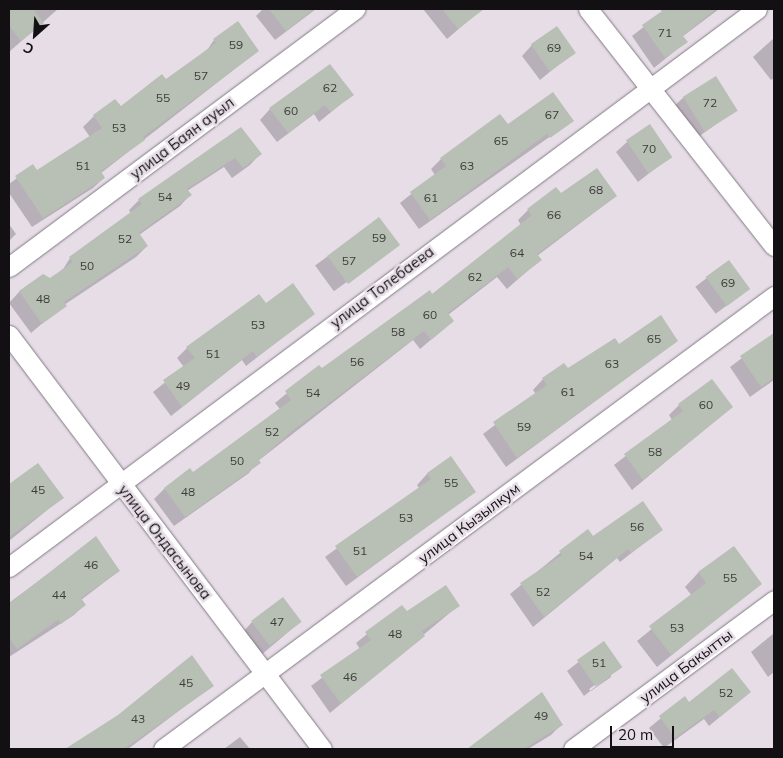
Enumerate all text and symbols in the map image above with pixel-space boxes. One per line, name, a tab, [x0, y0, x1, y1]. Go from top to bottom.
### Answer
north arrow	[10, 10, 60, 60]
house number: 71	[658, 26, 672, 40]
text: С	[20, 38, 37, 59]
house number: 59	[229, 38, 243, 52]
house number: 69	[547, 41, 561, 55]
house number: 57	[194, 69, 208, 83]
house number: 62	[323, 81, 337, 95]
house number: 55	[156, 91, 170, 105]
street label: улица Баян ауыл	[127, 93, 237, 183]
house number: 72	[703, 96, 717, 110]
house number: 60	[284, 104, 298, 118]
house number: 67	[545, 108, 559, 122]
house number: 53	[112, 121, 126, 135]
house number: 65	[494, 134, 508, 148]
house number: 70	[642, 142, 656, 156]
house number: 51	[76, 159, 90, 173]
house number: 63	[460, 159, 474, 173]
house number: 68	[589, 183, 603, 197]
house number: 54	[158, 190, 172, 204]
house number: 61	[424, 191, 438, 205]
house number: 66	[547, 208, 561, 222]
house number: 59	[372, 231, 386, 245]
house number: 52	[118, 232, 132, 246]
street label: улица Толебаева	[327, 242, 437, 332]
house number: 64	[510, 246, 524, 260]
house number: 57	[342, 254, 356, 268]
house number: 50	[80, 259, 94, 273]
house number: 62	[468, 270, 482, 284]
house number: 69	[721, 276, 735, 290]
house number: 48	[36, 292, 50, 306]
house number: 60	[423, 308, 437, 322]
house number: 53	[251, 318, 265, 332]
house number: 58	[391, 325, 405, 339]
house number: 65	[647, 332, 661, 346]
house number: 51	[206, 347, 220, 361]
house number: 56	[350, 355, 364, 369]
house number: 63	[605, 357, 619, 371]
house number: 49	[176, 379, 190, 393]
house number: 61	[561, 385, 575, 399]
house number: 54	[306, 386, 320, 400]
house number: 60	[699, 398, 713, 412]
house number: 59	[517, 420, 531, 434]
house number: 52	[265, 425, 279, 439]
house number: 58	[648, 445, 662, 459]
house number: 50	[230, 454, 244, 468]
house number: 55	[444, 476, 458, 490]
street label: улица Кызылкум	[415, 479, 523, 567]
street label: улица Ондасынова	[115, 481, 215, 603]
house number: 45	[31, 483, 45, 497]
house number: 48	[181, 485, 195, 499]
house number: 53	[399, 511, 413, 525]
house number: 56	[630, 520, 644, 534]
house number: 51	[353, 544, 367, 558]
house number: 54	[579, 549, 593, 563]
house number: 46	[84, 558, 98, 572]
house number: 55	[723, 571, 737, 585]
house number: 52	[536, 585, 550, 599]
house number: 44	[52, 588, 66, 602]
house number: 47	[270, 615, 284, 629]
house number: 53	[670, 621, 684, 635]
street label: улица Бакытты	[636, 625, 736, 707]
house number: 48	[388, 627, 402, 641]
house number: 51	[592, 656, 606, 670]
house number: 46	[343, 670, 357, 684]
house number: 45	[179, 676, 193, 690]
house number: 52	[719, 686, 733, 700]
house number: 49	[534, 709, 548, 723]
house number: 43	[131, 712, 145, 726]
scale bar	[613, 716, 677, 748]
text: 20 m	[618, 725, 653, 744]

